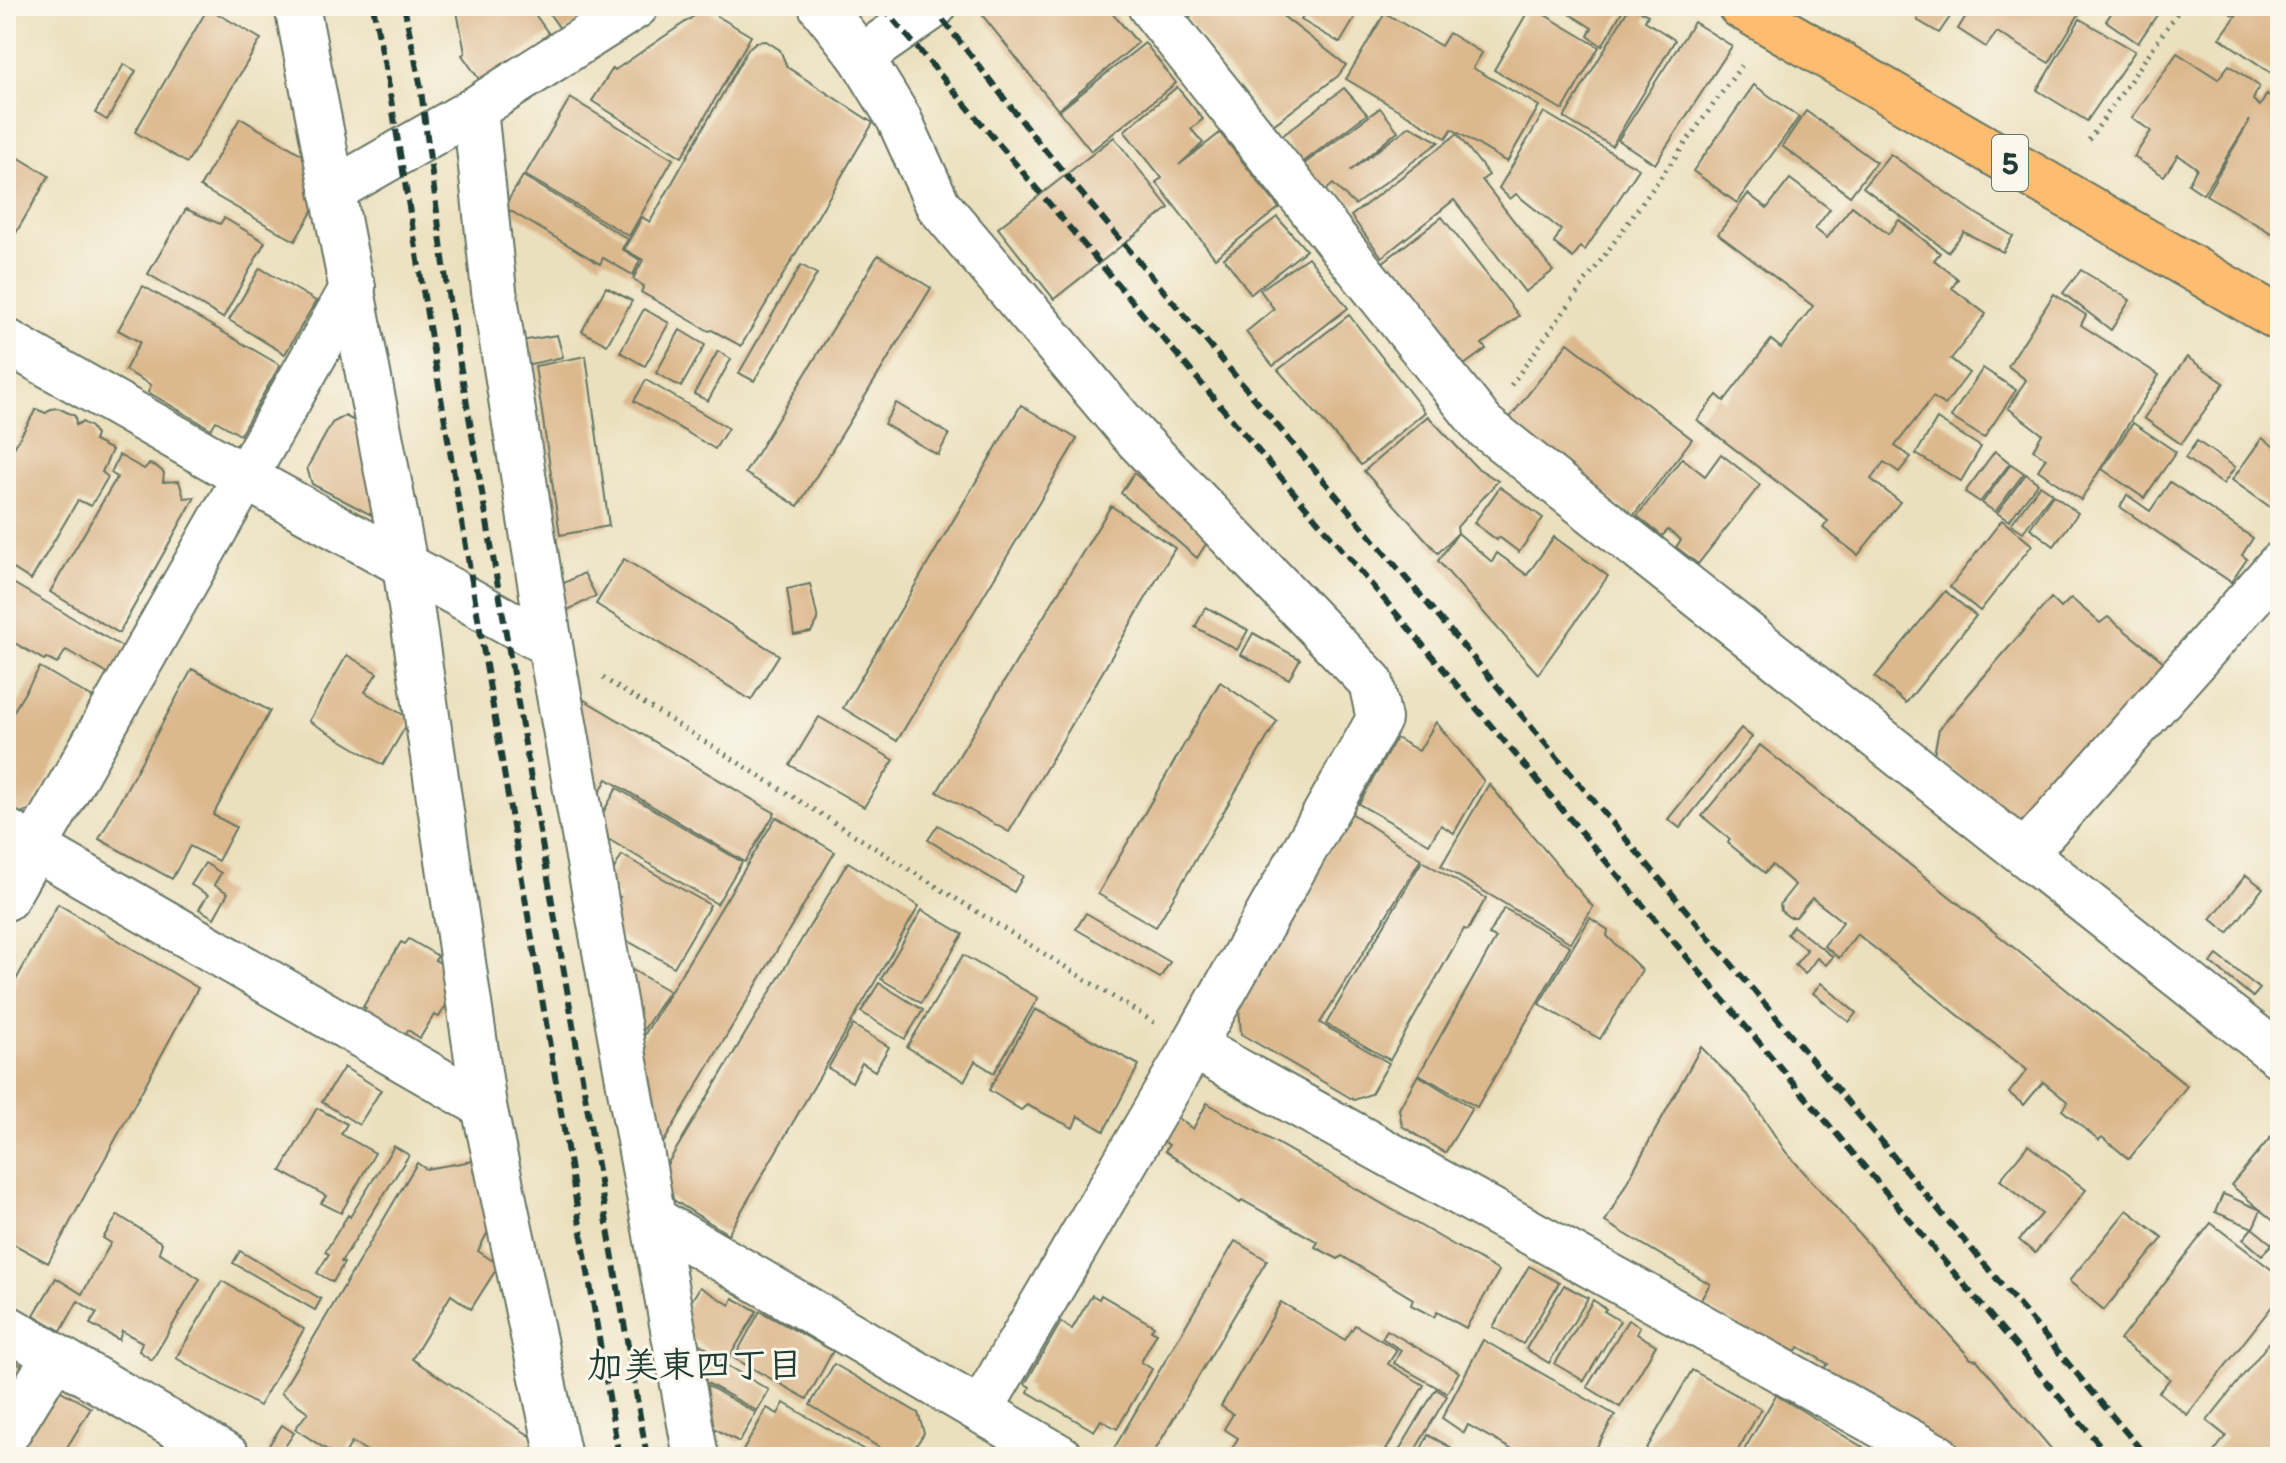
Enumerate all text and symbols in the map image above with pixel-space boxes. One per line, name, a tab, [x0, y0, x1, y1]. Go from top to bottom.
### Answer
road number: 5	[1992, 135, 2028, 191]
district label: 加美東四丁目	[587, 1343, 803, 1386]

